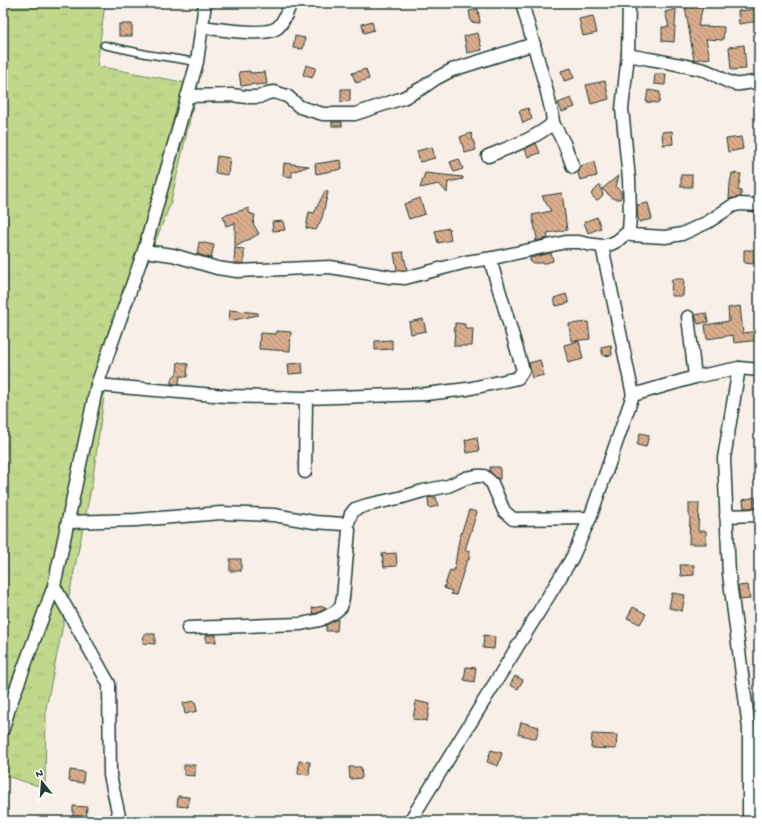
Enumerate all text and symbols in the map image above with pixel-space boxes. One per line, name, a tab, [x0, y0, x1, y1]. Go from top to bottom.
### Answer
north arrow	[22, 762, 62, 802]
text: N	[34, 768, 45, 781]

